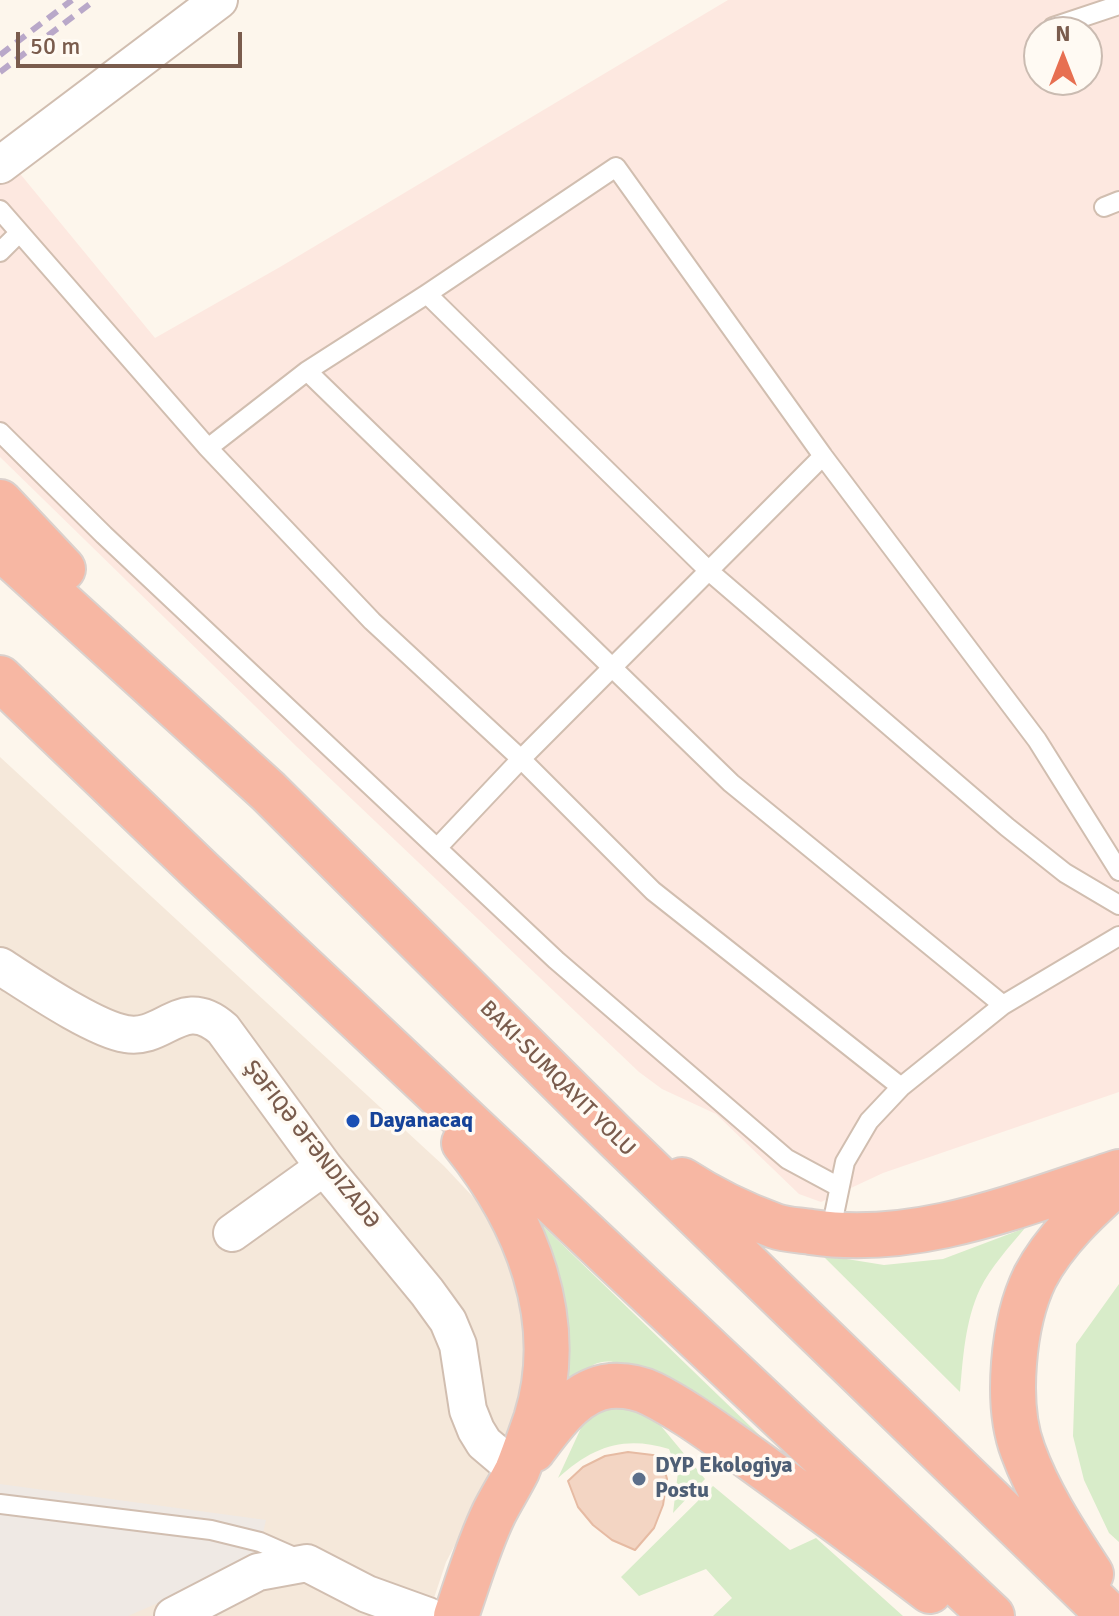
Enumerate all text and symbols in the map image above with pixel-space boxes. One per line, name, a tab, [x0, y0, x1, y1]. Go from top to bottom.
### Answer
scale bar	[20, 16, 246, 66]
north arrow	[1023, 16, 1103, 96]
text: N	[1055, 20, 1071, 47]
text: 50 m	[30, 31, 80, 61]
street label: BAKI-SUMQAYIT YOLU	[474, 996, 640, 1162]
street label: ŞƏFIQƏ ƏFƏNDIZADƏ	[237, 1056, 385, 1234]
place label: Dayanacaq	[369, 1108, 473, 1134]
marker: Dayanacaq	[344, 1112, 362, 1130]
place label: DYP Ekologiya Postu	[655, 1453, 793, 1504]
marker: DYP Ekologiya Postu	[630, 1470, 648, 1488]

